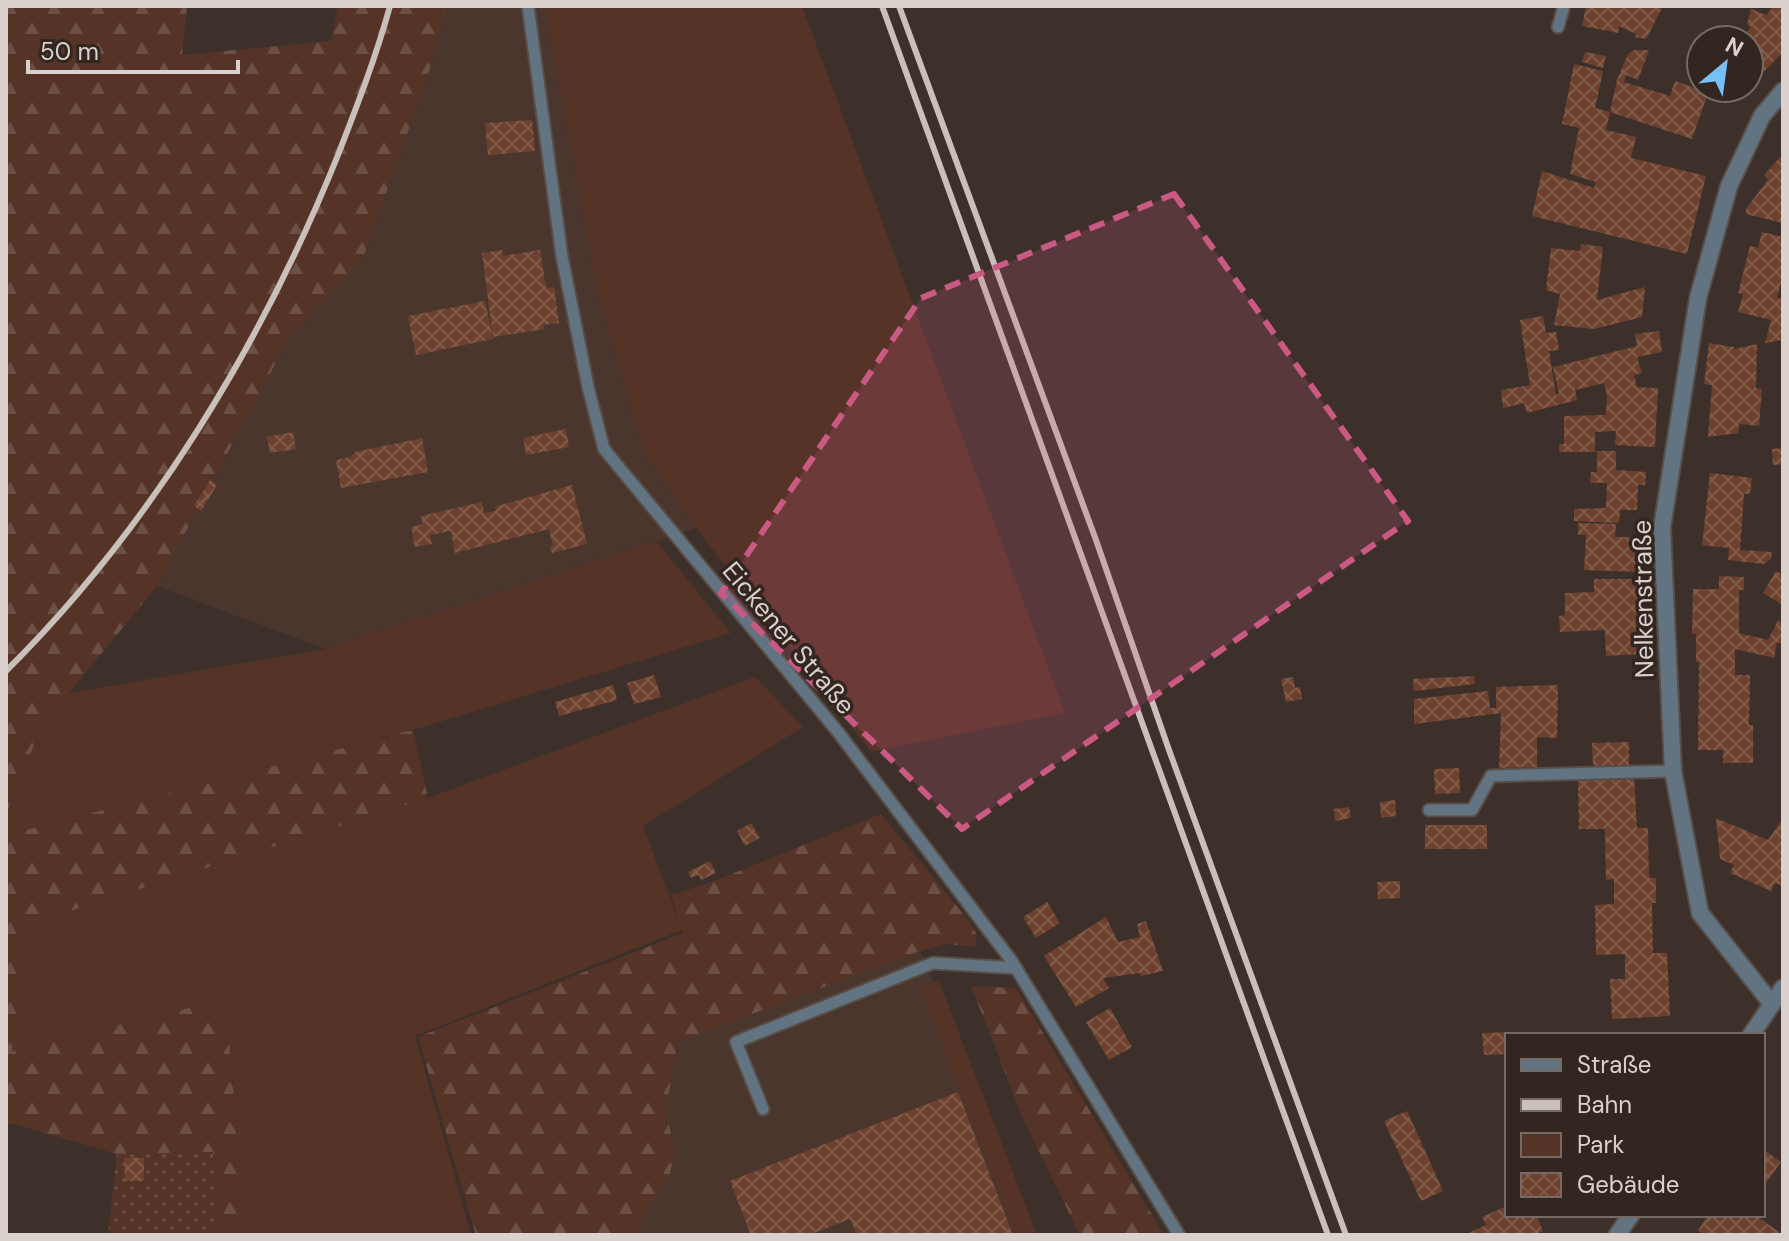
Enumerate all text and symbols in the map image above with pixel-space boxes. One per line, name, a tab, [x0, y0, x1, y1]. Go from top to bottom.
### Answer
scale bar	[28, 24, 238, 74]
north arrow	[1685, 24, 1765, 104]
text: N	[1720, 30, 1749, 64]
text: 50 m	[40, 36, 99, 67]
street label: Nelkenstraße	[1625, 520, 1661, 678]
street label: Eickener Straße	[715, 554, 863, 722]
legend	[1505, 1033, 1765, 1217]
text: Straße	[1577, 1049, 1651, 1080]
text: Bahn	[1577, 1089, 1632, 1120]
text: Park	[1577, 1129, 1624, 1160]
text: Gebäude	[1577, 1169, 1679, 1200]

